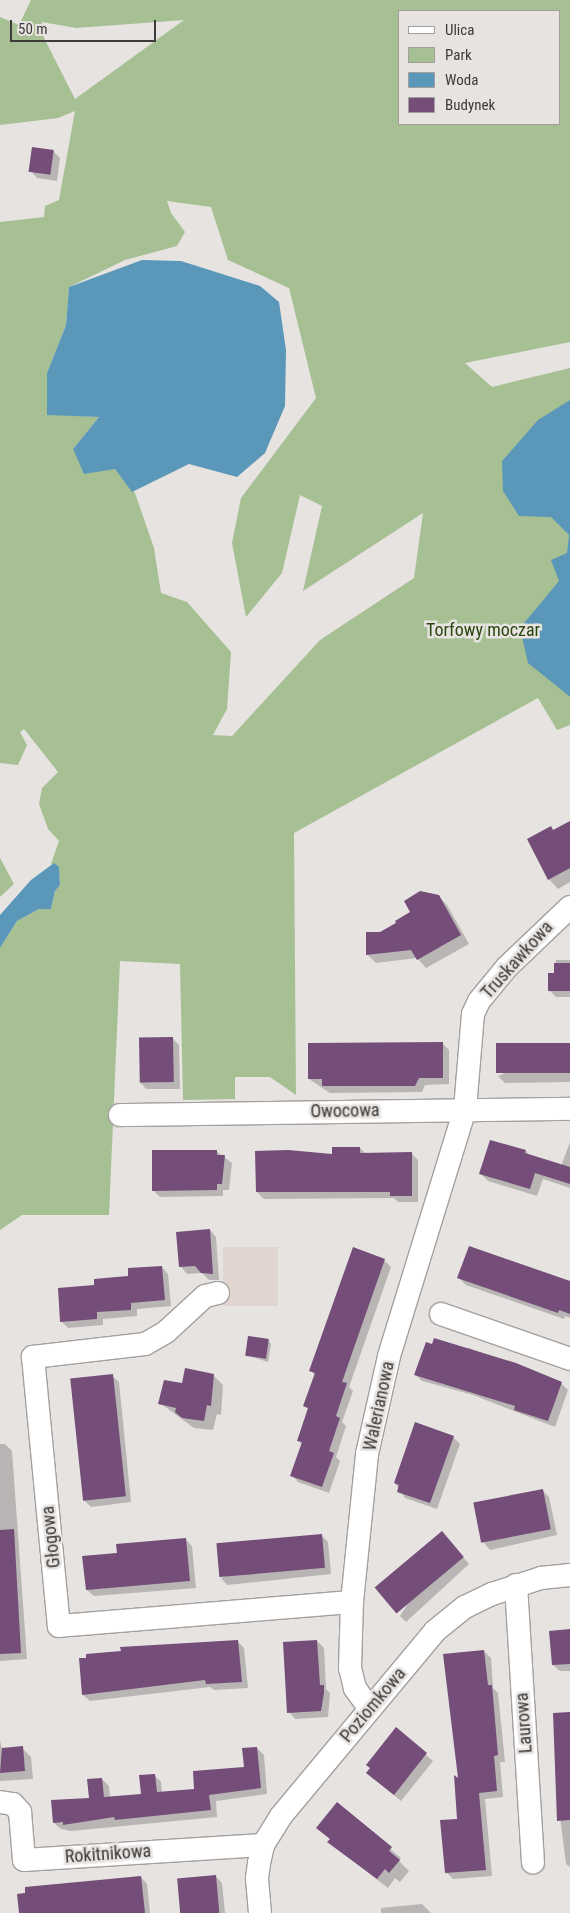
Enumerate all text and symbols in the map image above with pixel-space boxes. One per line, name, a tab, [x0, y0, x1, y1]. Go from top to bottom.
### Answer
scale bar	[12, 10, 159, 42]
legend	[398, 10, 560, 125]
text: 50 m	[18, 20, 48, 38]
text: Ulica	[445, 21, 474, 39]
text: Park	[445, 46, 472, 64]
text: Woda	[445, 71, 478, 89]
text: Budynek	[445, 96, 495, 114]
park label: Torfowy moczar	[426, 619, 540, 641]
street label: Truskawkowa	[477, 917, 557, 1003]
street label: Owocowa	[310, 1100, 380, 1122]
street label: Walerianowa	[359, 1359, 399, 1453]
street label: Głogowa	[37, 1505, 65, 1569]
street label: Poziomkowa	[336, 1663, 410, 1747]
street label: Laurowa	[511, 1692, 537, 1754]
street label: Rokitnikowa	[64, 1840, 152, 1868]

